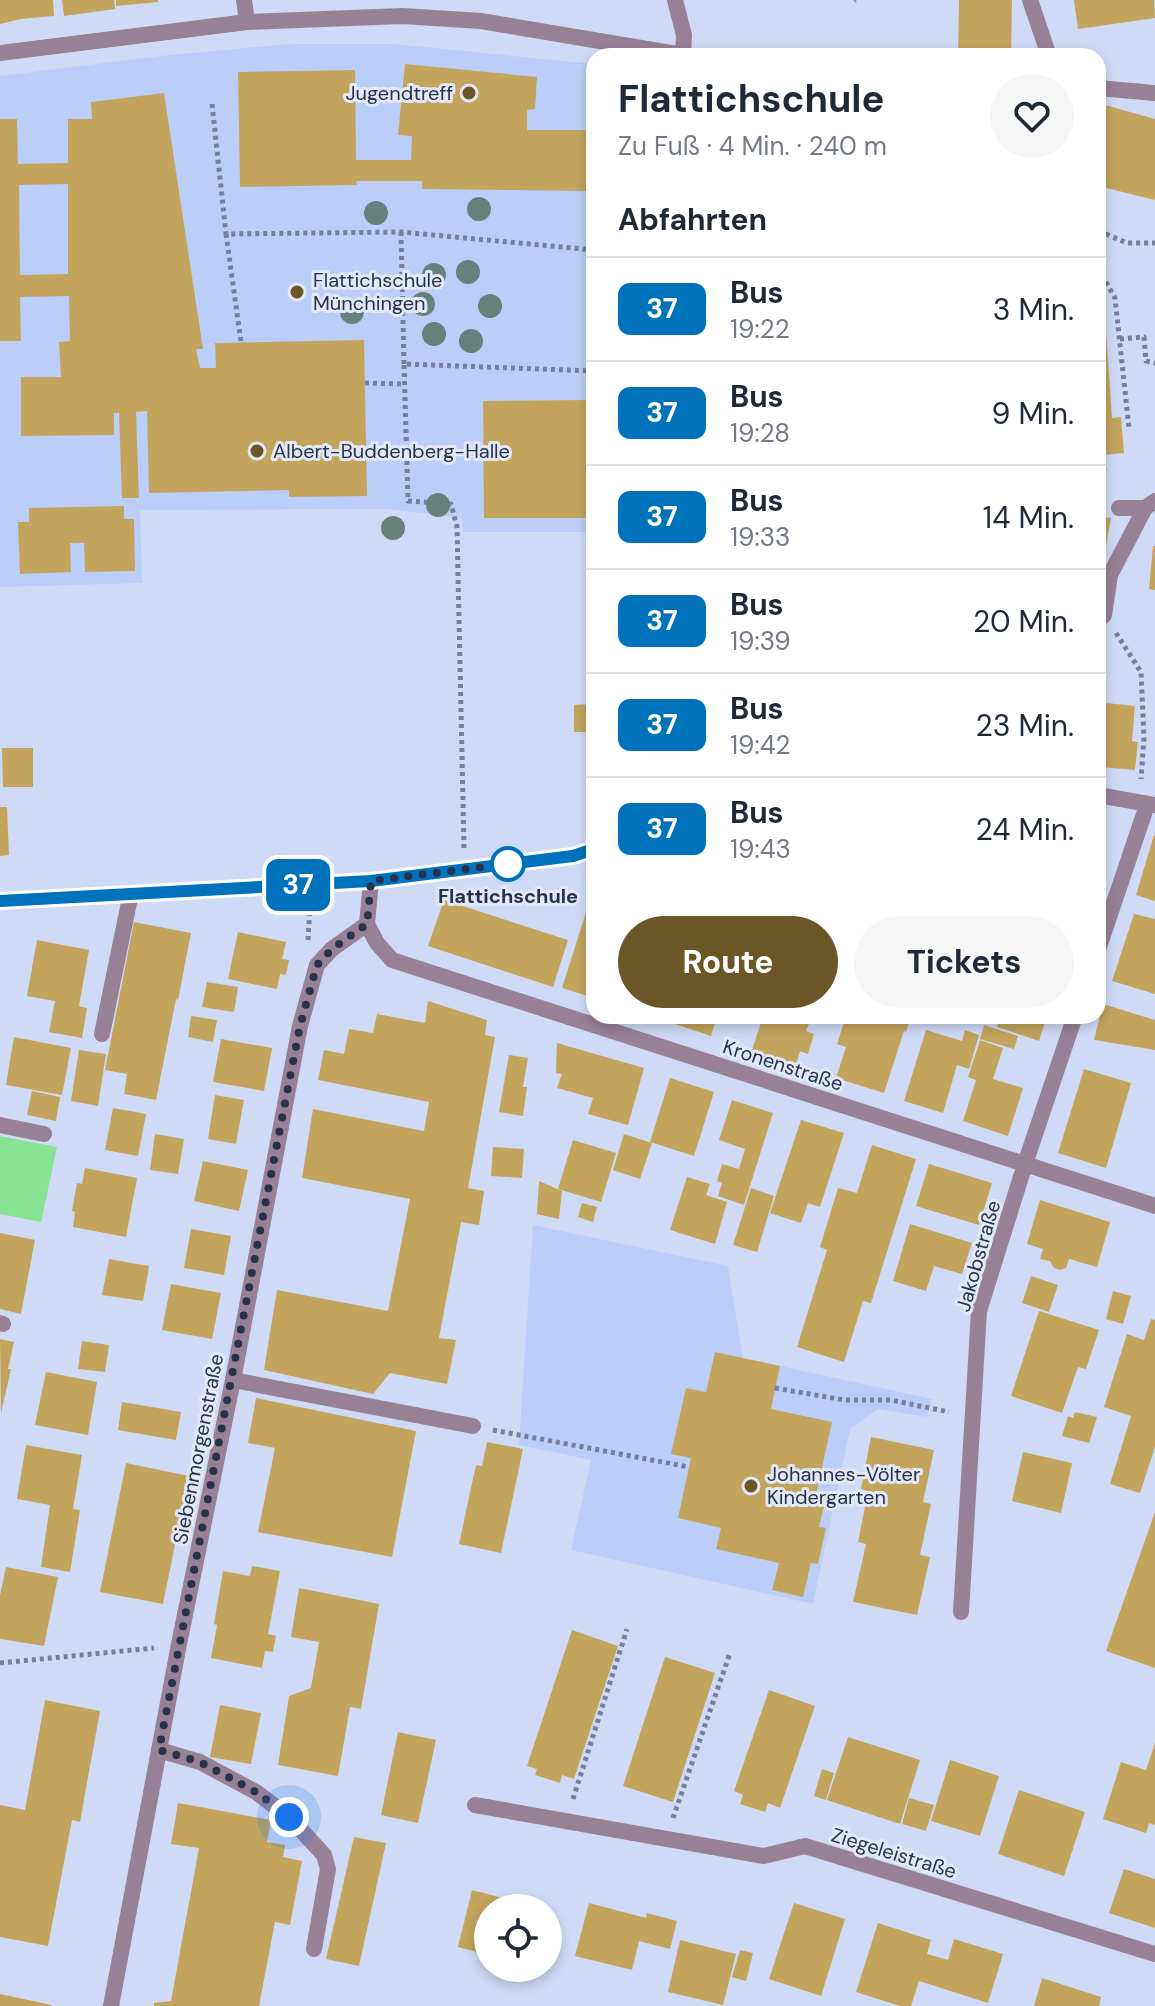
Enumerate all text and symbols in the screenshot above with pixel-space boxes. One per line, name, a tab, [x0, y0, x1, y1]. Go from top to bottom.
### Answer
text: Flattichschule	[618, 74, 884, 124]
button: heart	[990, 74, 1074, 158]
place label: Jugendtreff	[346, 80, 453, 106]
marker: Jugendtreff	[460, 84, 478, 102]
text: Zu Fuß · 4 Min. · 240 m	[618, 129, 887, 163]
text: Abfahrten	[618, 200, 767, 239]
place label: Flattichschule Münchingen	[313, 267, 442, 316]
text: Bus	[730, 273, 784, 312]
marker: Flattichschule Münchingen	[288, 283, 306, 301]
text: 37	[646, 290, 678, 327]
text: 3 Min.	[993, 290, 1074, 329]
text: 19:22	[730, 312, 790, 346]
text: Bus	[730, 377, 784, 416]
text: 37	[646, 394, 678, 431]
text: 9 Min.	[992, 394, 1074, 433]
text: 19:28	[730, 416, 790, 450]
place label: Albert-Buddenberg-Halle	[273, 438, 510, 464]
marker: Albert-Buddenberg-Halle	[248, 442, 266, 460]
text: Bus	[730, 481, 784, 520]
text: 37	[646, 498, 678, 535]
text: 14 Min.	[983, 498, 1074, 537]
text: 19:33	[730, 520, 790, 554]
text: Bus	[730, 585, 784, 624]
text: 37	[646, 602, 678, 639]
text: 20 Min.	[973, 602, 1074, 641]
text: 19:39	[730, 624, 791, 658]
text: Bus	[730, 689, 784, 728]
text: 37	[646, 706, 678, 743]
text: 23 Min.	[975, 706, 1074, 745]
text: 19:42	[730, 728, 790, 762]
text: Bus	[730, 793, 784, 832]
text: 37	[646, 810, 678, 847]
text: 24 Min.	[975, 810, 1074, 849]
text: 19:43	[730, 832, 791, 866]
marker: Flattichschule	[491, 847, 525, 881]
line badge: 37	[262, 859, 334, 911]
text: 37	[282, 866, 314, 903]
place label: Flattichschule	[438, 883, 578, 909]
button: Route	[618, 916, 838, 1008]
button: Tickets	[854, 916, 1074, 1008]
street label: Kronenstraße	[720, 1033, 846, 1097]
street label: Jakobstraße	[950, 1197, 1006, 1315]
street label: Siebenmorgenstraße	[167, 1352, 229, 1546]
place label: Johannes-Völter Kindergarten	[767, 1461, 920, 1510]
marker: Johannes-Völter Kindergarten	[742, 1477, 760, 1495]
your location	[269, 1797, 309, 1837]
street label: Ziegeleistraße	[828, 1822, 960, 1884]
map controls	[474, 1894, 562, 1982]
button: locate	[474, 1894, 562, 1982]

